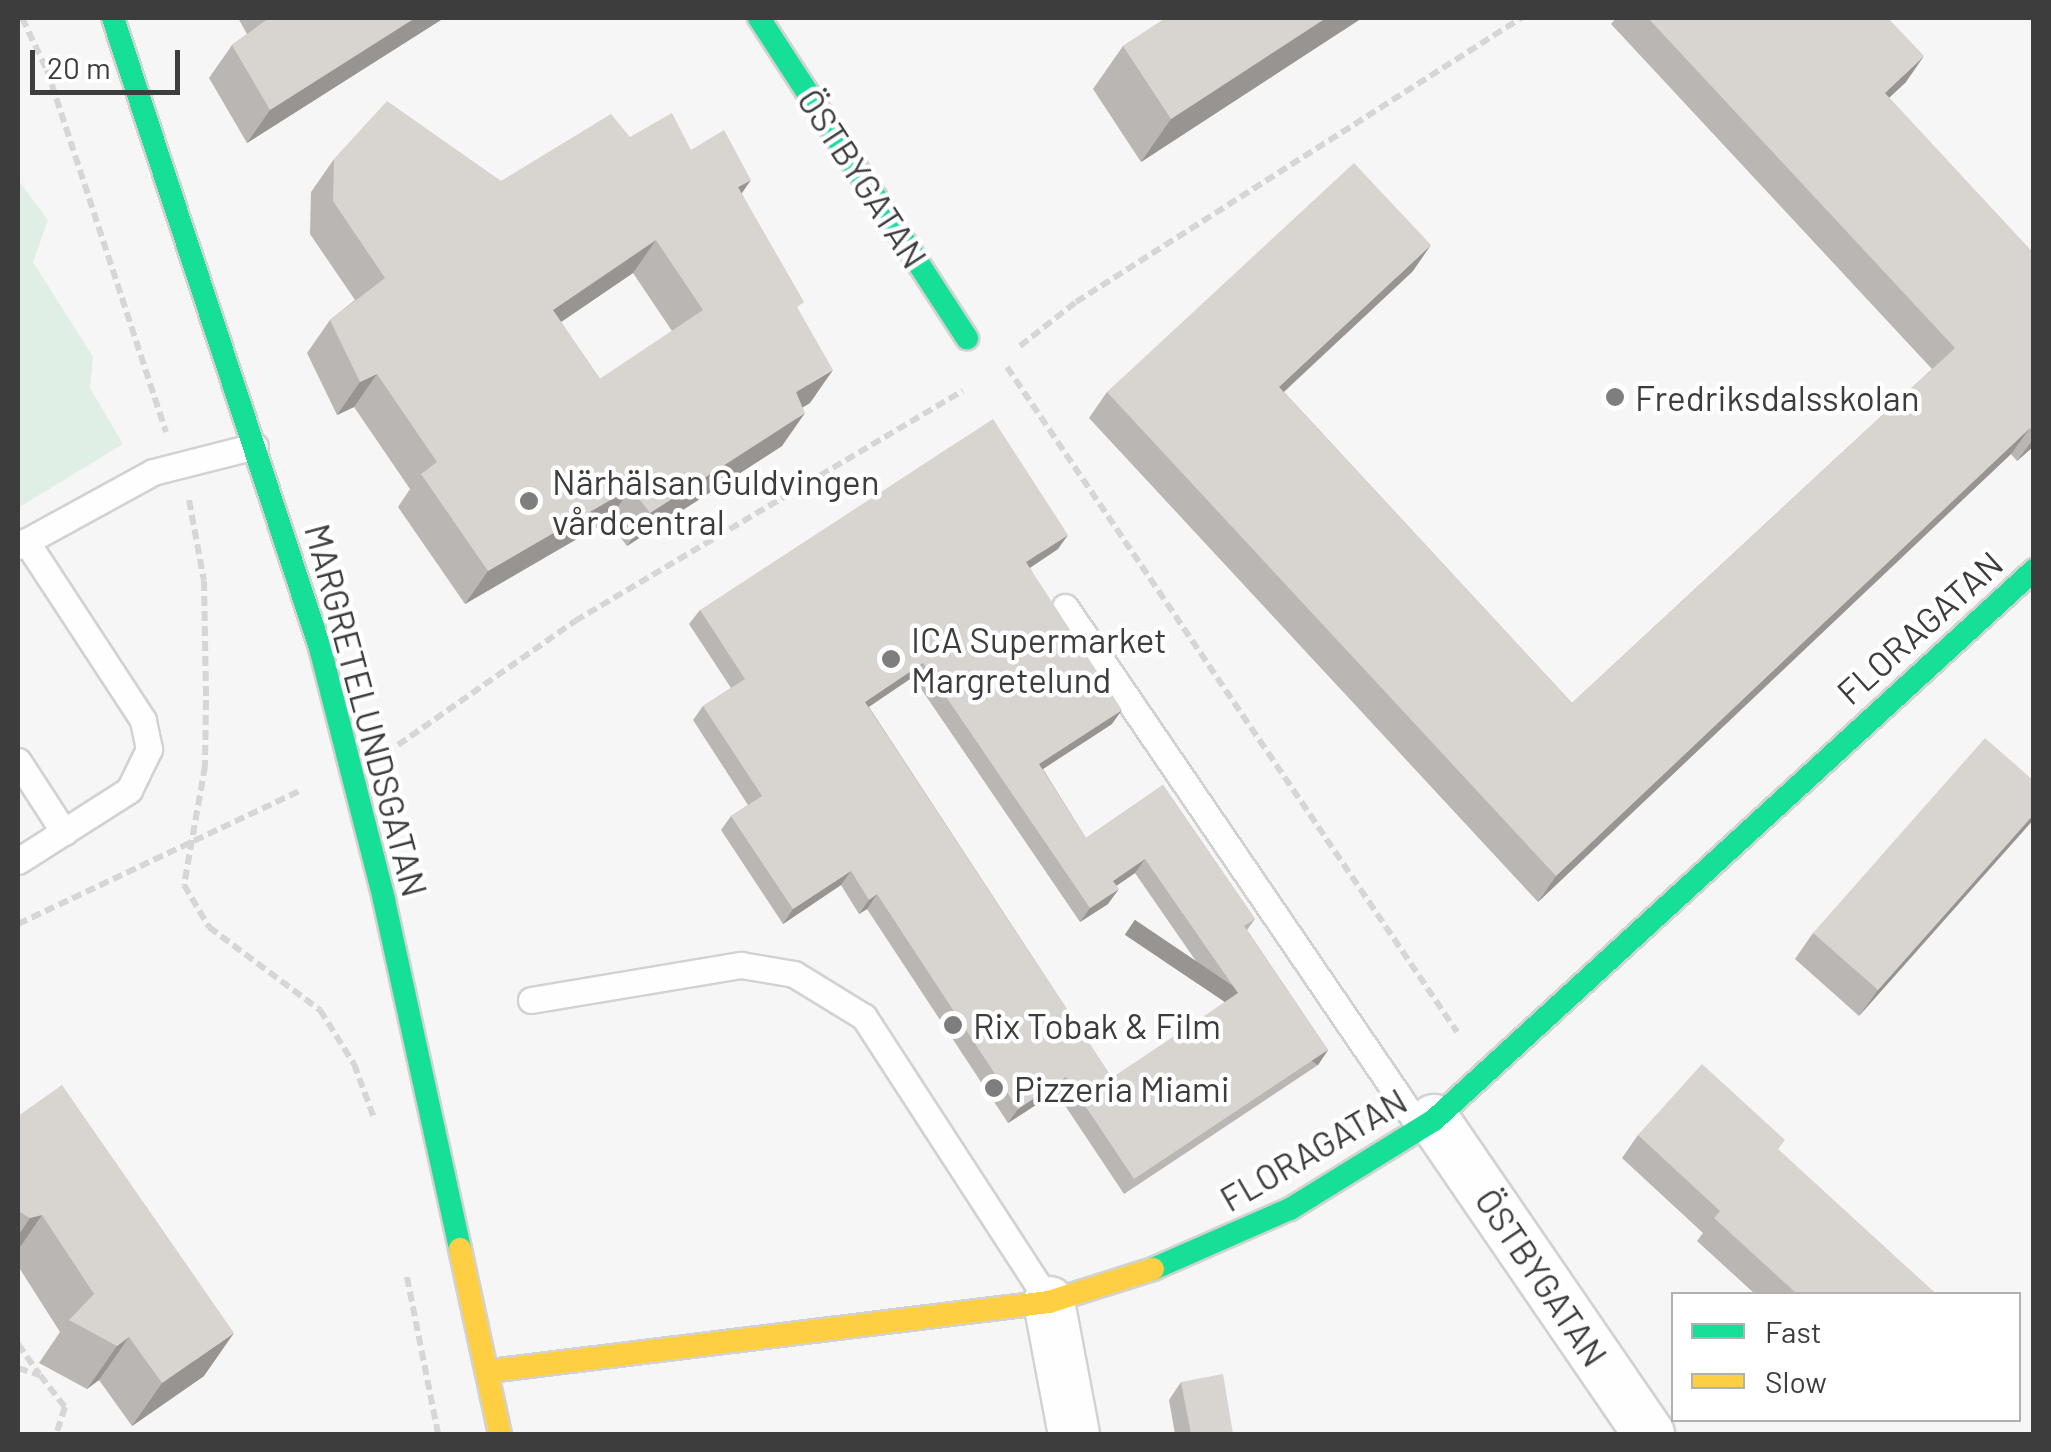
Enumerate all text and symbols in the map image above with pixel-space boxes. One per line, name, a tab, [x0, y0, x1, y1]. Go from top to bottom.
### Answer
scale bar	[35, 30, 185, 92]
text: 20 m	[47, 49, 111, 85]
street label: ÖSTBYGATAN	[790, 81, 936, 275]
place label: Fredriksdalsskolan	[1635, 376, 1920, 418]
marker: Fredriksdalsskolan	[1604, 386, 1626, 408]
place label: Närhälsan Guldvingen vårdcentral	[552, 460, 880, 542]
marker: Närhälsan Guldvingen vårdcentral	[516, 488, 542, 514]
street label: MARGRETELUNDSGATAN	[297, 519, 437, 901]
street label: FLORAGATAN	[1828, 542, 2010, 712]
place label: ICA Supermarket Margretelund	[911, 618, 1167, 700]
marker: ICA Supermarket Margretelund	[880, 648, 902, 670]
place label: Rix Tobak & Film	[973, 1004, 1221, 1046]
marker: Rix Tobak & Film	[942, 1014, 964, 1036]
place label: Pizzeria Miami	[1014, 1067, 1230, 1109]
marker: Pizzeria Miami	[983, 1077, 1005, 1099]
street label: FLORAGATAN	[1212, 1079, 1414, 1219]
street label: ÖSTBYGATAN	[1467, 1180, 1617, 1374]
legend	[1671, 1292, 2021, 1422]
text: Fast	[1765, 1313, 1822, 1349]
text: Slow	[1765, 1363, 1827, 1399]

